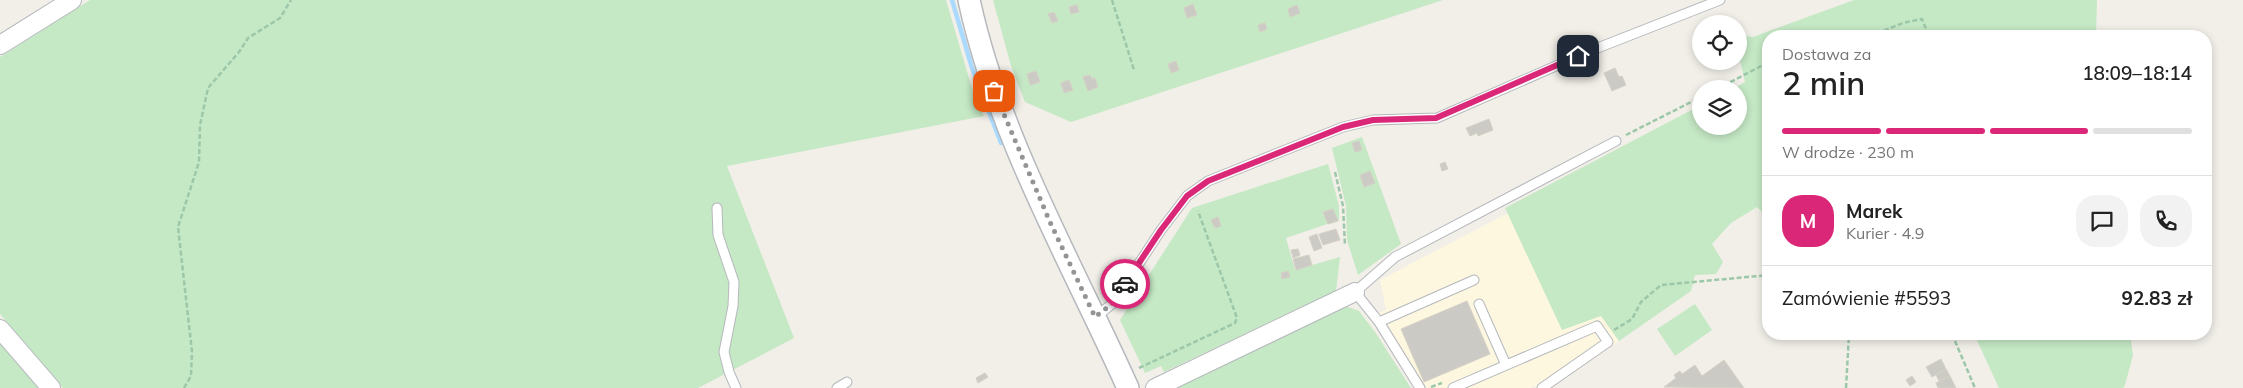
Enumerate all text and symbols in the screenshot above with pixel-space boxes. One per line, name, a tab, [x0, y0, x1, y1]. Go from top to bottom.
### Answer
map controls	[1692, 15, 1747, 135]
button: locate	[1692, 15, 1747, 70]
pin	[1557, 35, 1599, 77]
icon: home	[1564, 42, 1592, 70]
text: Dostawa za	[1782, 44, 1871, 64]
text: 18:09–18:14	[2082, 61, 2192, 85]
text: 2 min	[1782, 63, 1865, 103]
pin	[973, 70, 1015, 112]
icon: bag	[980, 77, 1008, 105]
button: layers	[1692, 80, 1747, 135]
text: W drodze · 230 m	[1782, 142, 1914, 162]
button: chat	[2076, 195, 2128, 247]
button: phone	[2140, 195, 2192, 247]
text: Marek	[1846, 199, 1903, 223]
text: M	[1800, 209, 1816, 233]
text: Kurier · 4.9	[1846, 223, 1924, 243]
courier	[1100, 259, 1150, 309]
icon: car	[1111, 270, 1139, 298]
text: Zamówienie #5593	[1782, 286, 1951, 310]
text: 92.83 zł	[2122, 286, 2192, 310]

